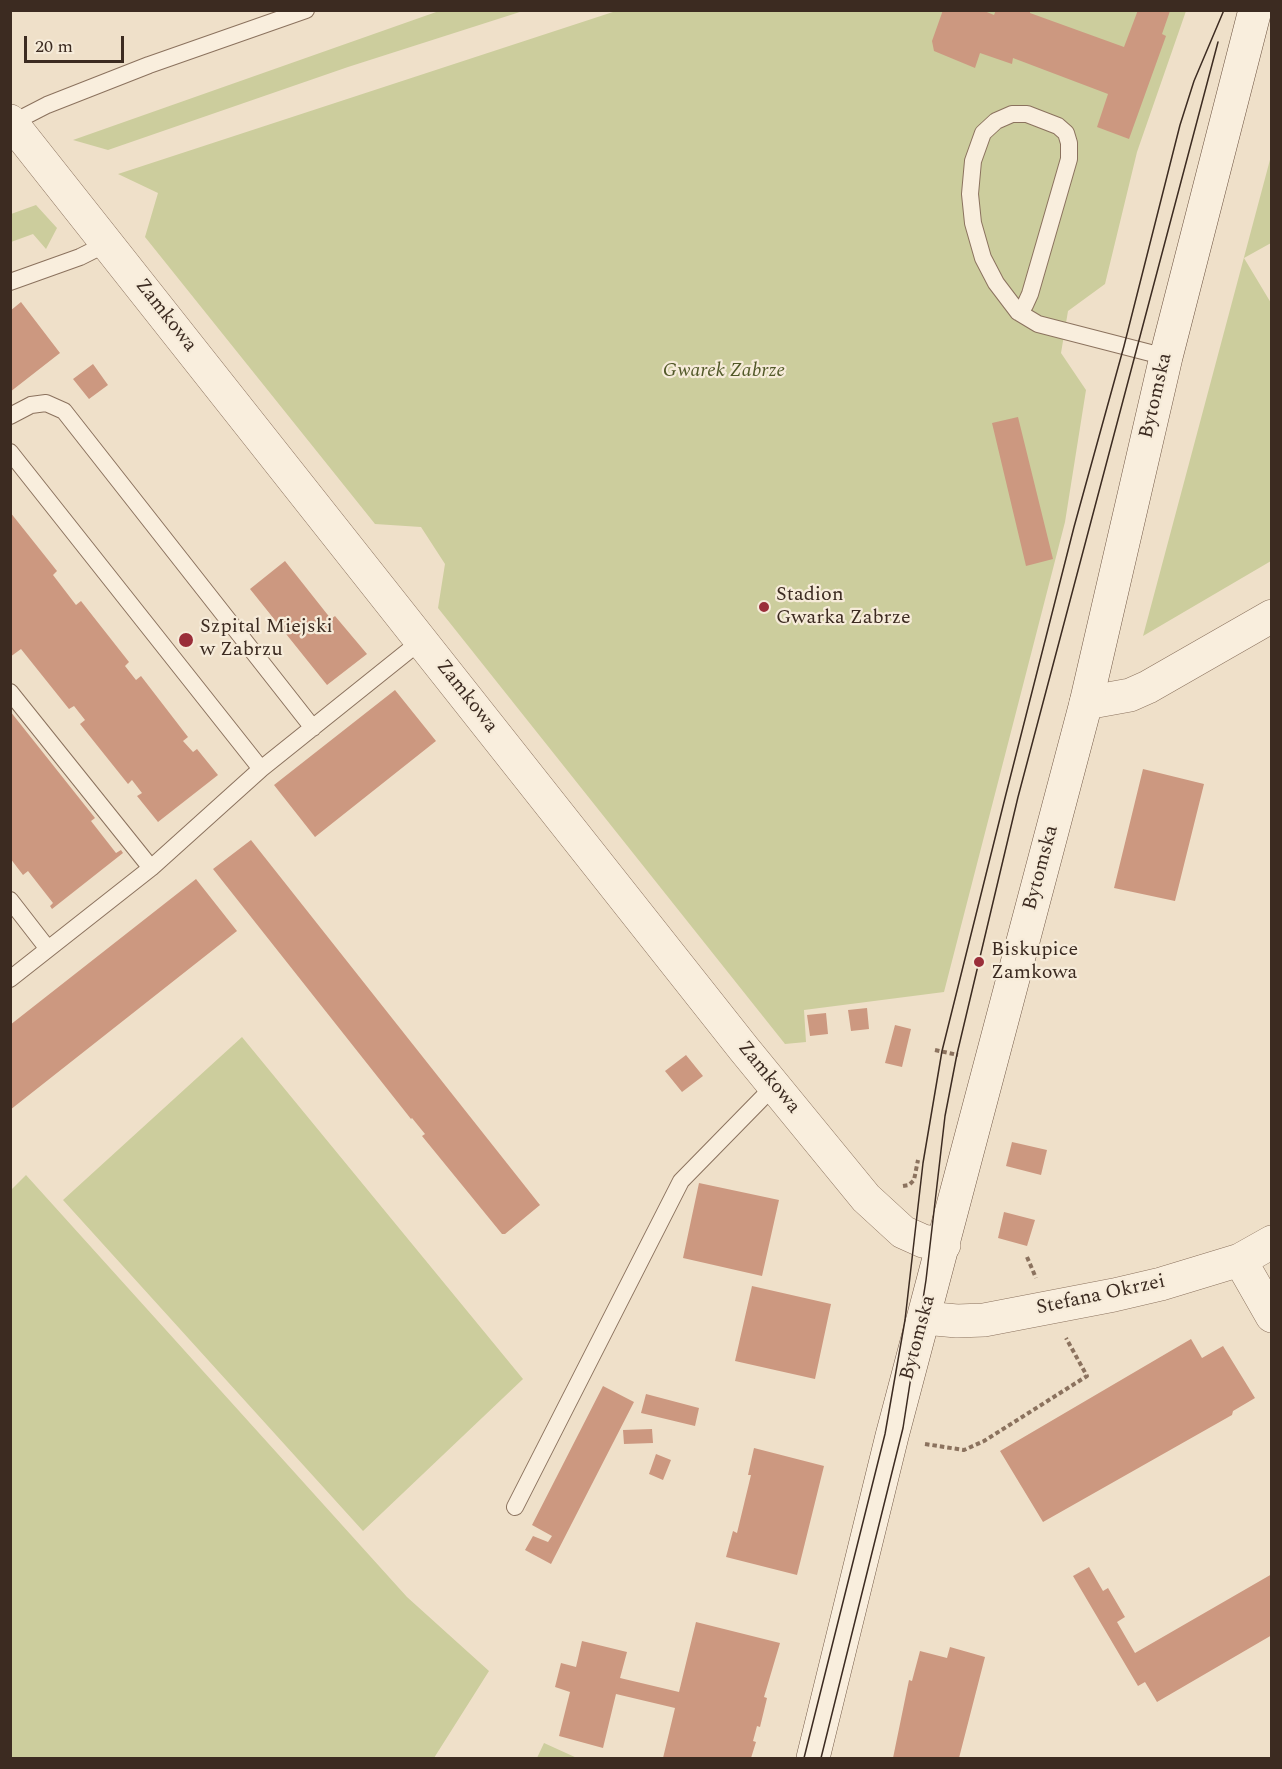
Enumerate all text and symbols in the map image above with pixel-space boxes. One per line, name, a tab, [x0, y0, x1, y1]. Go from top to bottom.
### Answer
scale bar	[27, 24, 128, 62]
text: 20 m	[35, 33, 73, 60]
street label: Zamkowa	[129, 275, 201, 357]
street label: Bytomska	[1136, 351, 1178, 441]
park label: Gwarek Zabrze	[663, 360, 785, 384]
place label: Stadion Gwarka Zabrze	[776, 584, 911, 631]
marker: Stadion Gwarka Zabrze	[757, 600, 771, 614]
place label: Szpital Miejski w Zabrzu	[200, 616, 333, 663]
marker: Szpital Miejski w Zabrzu	[177, 631, 195, 649]
street label: Zamkowa	[430, 656, 502, 738]
street label: Bytomska	[1019, 823, 1065, 913]
place label: Biskupice Zamkowa	[991, 939, 1078, 986]
marker: Biskupice Zamkowa	[972, 955, 986, 969]
street label: Zamkowa	[732, 1037, 804, 1119]
street label: Stefana Okrzei	[1034, 1271, 1168, 1321]
street label: Bytomska	[896, 1293, 942, 1383]

